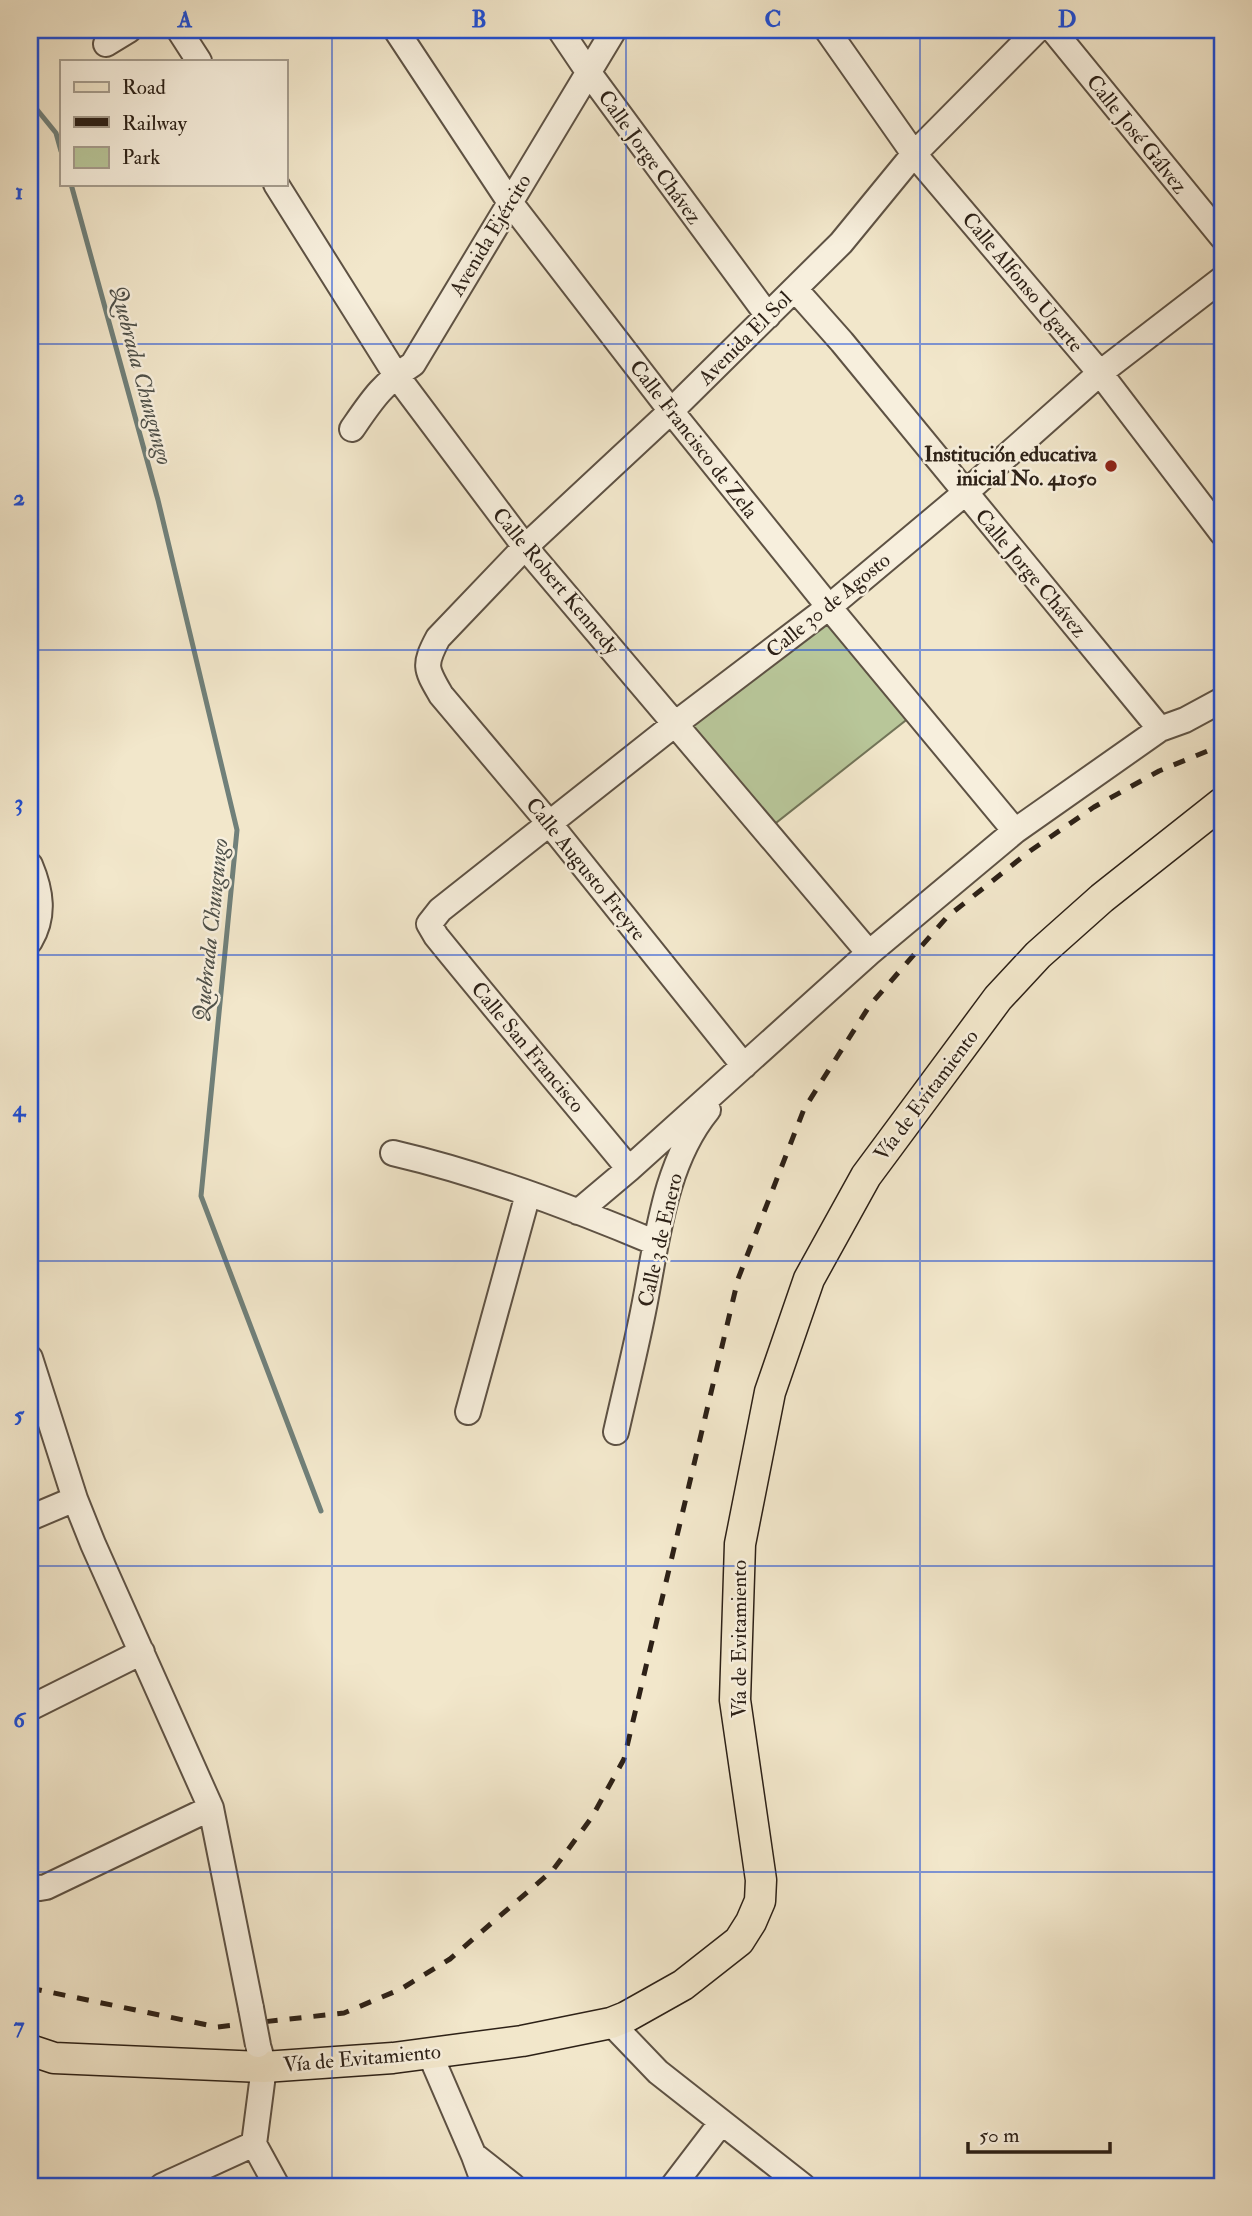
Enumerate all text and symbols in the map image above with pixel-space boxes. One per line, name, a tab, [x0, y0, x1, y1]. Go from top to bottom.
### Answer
text: A	[177, 5, 193, 34]
text: B	[471, 5, 487, 34]
text: C	[765, 5, 781, 34]
text: D	[1058, 5, 1076, 34]
legend	[60, 60, 287, 186]
street label: Calle José Gálvez	[1080, 69, 1193, 199]
text: Road	[122, 74, 167, 101]
street label: Calle Jorge Chávez	[592, 85, 707, 230]
text: Railway	[122, 110, 188, 137]
text: Park	[122, 144, 160, 171]
street label: Avenida Ejército	[443, 169, 537, 302]
text: 1	[15, 177, 23, 206]
street label: Calle Alfonso Ugarte	[956, 207, 1089, 358]
water label: Quebrada Chungungo	[104, 282, 179, 468]
street label: Avenida El Sol	[692, 285, 799, 392]
street label: Calle Francisco de Zela	[623, 355, 764, 524]
place label: Institución educativa inicial No. 41050	[924, 441, 1098, 492]
marker: Institución educativa inicial No. 41050	[1103, 458, 1119, 474]
text: 2	[13, 483, 25, 512]
street label: Calle Robert Kennedy	[486, 502, 626, 661]
street label: Calle Jorge Chávez	[969, 503, 1092, 643]
street label: Calle 30 de Agosto	[761, 547, 896, 664]
text: 3	[15, 788, 23, 817]
street label: Calle Augusto Freyre	[520, 792, 652, 947]
water label: Quebrada Chungungo	[186, 837, 235, 1023]
street label: Calle San Francisco	[465, 976, 590, 1118]
street label: Vía de Evitamiento	[868, 1024, 985, 1167]
text: 4	[12, 1094, 27, 1123]
street label: Calle 3 de Enero	[632, 1171, 689, 1310]
text: 5	[14, 1400, 25, 1429]
street label: Vía de Evitamiento	[726, 1560, 753, 1718]
text: 6	[13, 1705, 27, 1734]
text: 7	[14, 2011, 25, 2040]
street label: Vía de Evitamiento	[282, 2038, 442, 2079]
scale bar	[968, 2111, 1110, 2155]
text: 50 m	[979, 2122, 1020, 2149]

